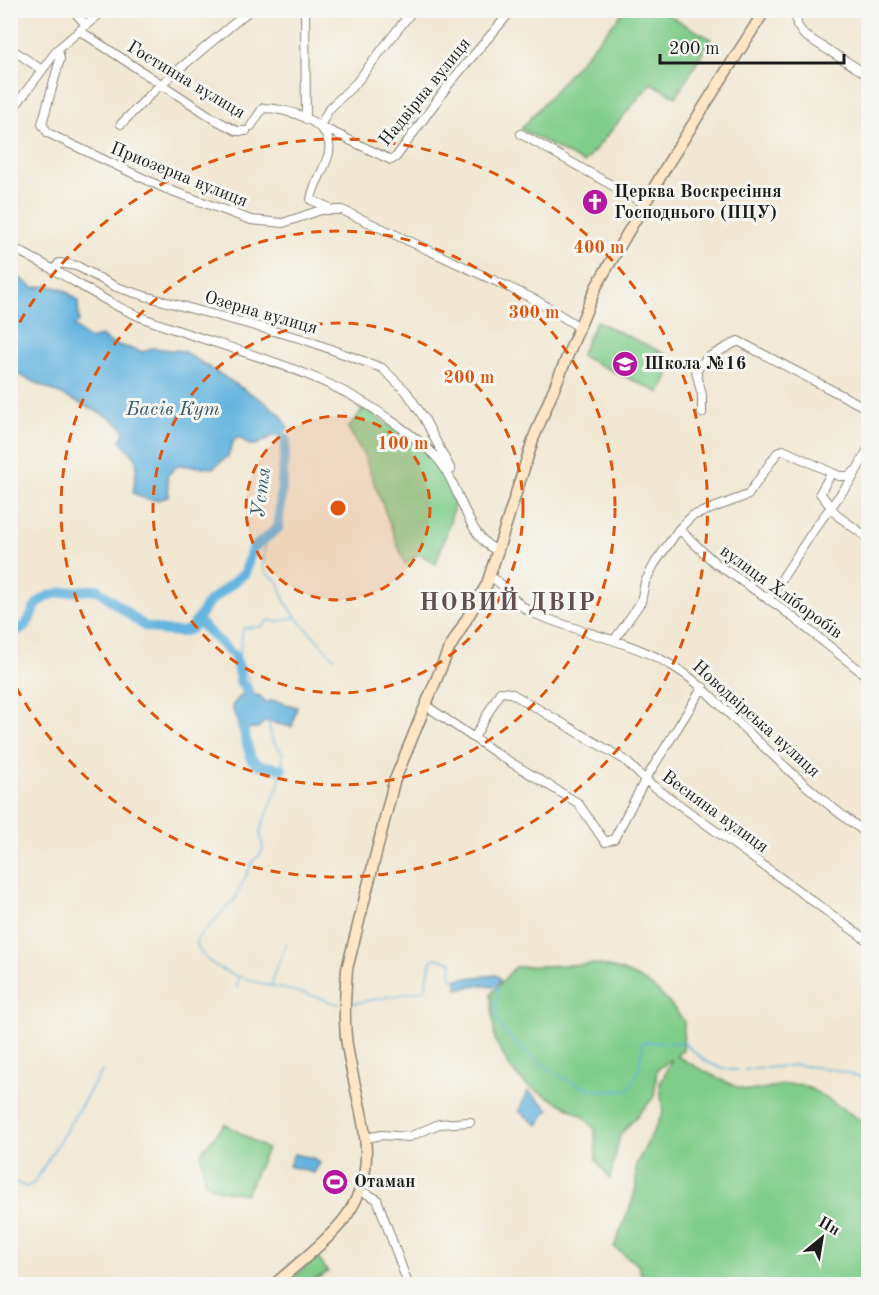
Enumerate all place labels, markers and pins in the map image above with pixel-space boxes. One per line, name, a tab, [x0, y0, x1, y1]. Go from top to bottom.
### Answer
place label: Церква Воскресіння Господнього (ПЦУ)	[614, 183, 782, 222]
church icon: Церква Воскресіння Господнього (ПЦУ)	[580, 187, 610, 217]
school or university icon: Школа №16	[610, 349, 640, 379]
place label: Школа №16	[644, 355, 746, 373]
centre of rings	[328, 498, 348, 518]
sports icon: Отаман	[320, 1167, 350, 1197]
place label: Отаман	[354, 1173, 416, 1191]

